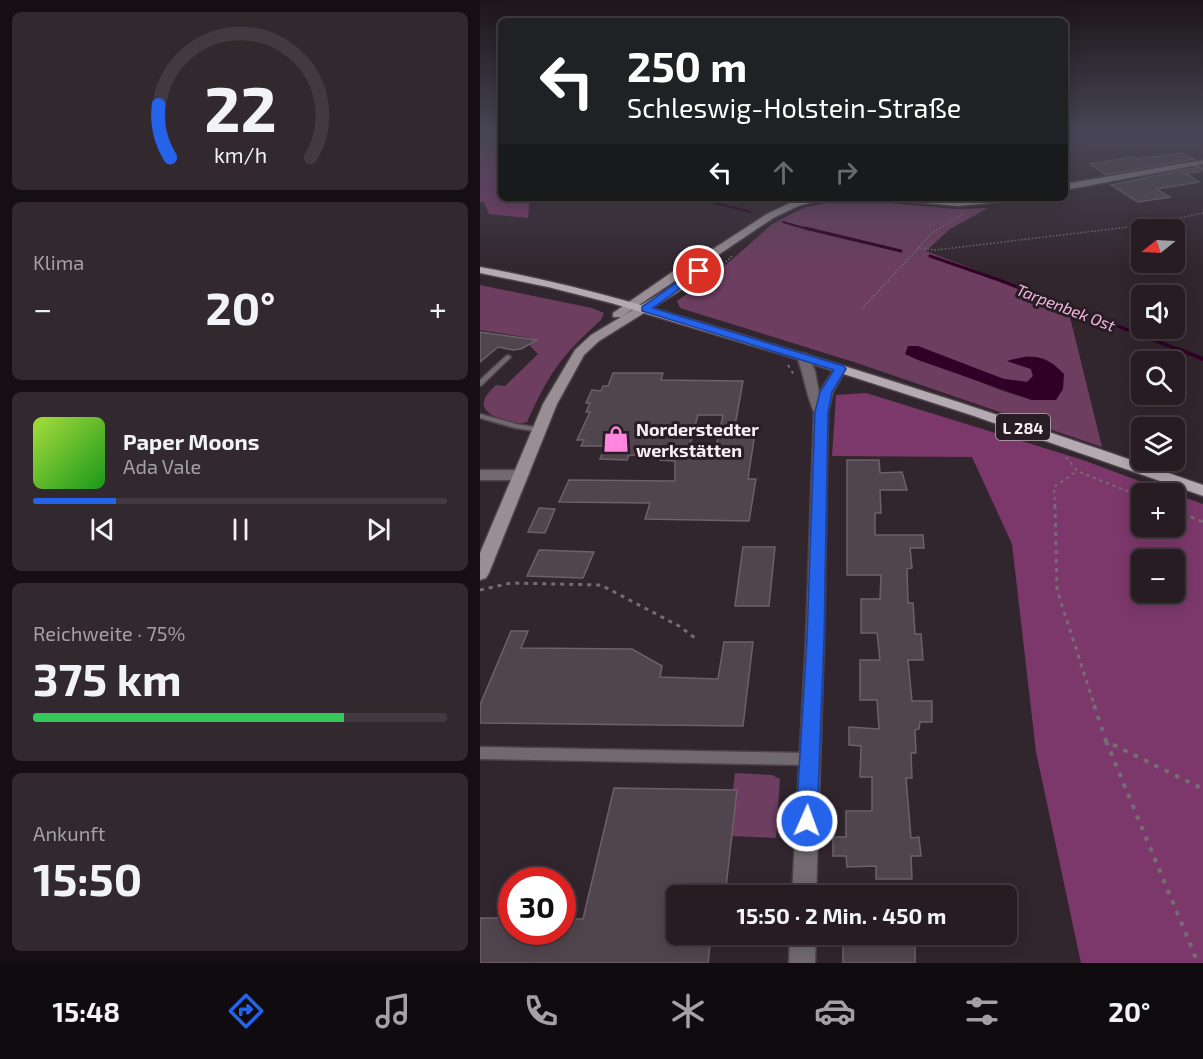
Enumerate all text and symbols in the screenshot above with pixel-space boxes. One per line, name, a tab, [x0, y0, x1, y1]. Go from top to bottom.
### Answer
text: 250 m	[627, 40, 747, 90]
icon: left	[528, 42, 606, 120]
text: 22	[204, 70, 276, 145]
text: Schleswig-Holstein-Straße	[627, 91, 961, 123]
text: km/h	[213, 142, 267, 167]
icon: left	[704, 156, 737, 189]
icon: ahead	[767, 156, 800, 189]
icon: right	[830, 156, 863, 189]
north arrow	[1131, 219, 1185, 273]
map controls	[1131, 219, 1185, 603]
pin	[673, 245, 724, 296]
text: Klima	[33, 250, 84, 274]
icon: arrive	[682, 254, 715, 287]
water label: Tarpenbek Ost	[1014, 279, 1119, 335]
text: 20°	[206, 280, 276, 334]
button: sound	[1131, 285, 1185, 339]
text: −	[33, 288, 52, 328]
text: +	[429, 288, 447, 328]
button: search	[1131, 351, 1185, 405]
road number: L 284	[996, 414, 1050, 440]
button: layers	[1131, 417, 1185, 471]
place label: Norderstedter werkstätten	[636, 418, 759, 461]
shop icon: Norderstedter werkstätten	[601, 424, 631, 454]
text: Paper Moons	[123, 428, 259, 454]
text: Ada Vale	[123, 454, 201, 478]
button: +	[1131, 483, 1185, 537]
icon: previous	[86, 513, 119, 546]
icon: pause	[224, 513, 257, 546]
icon: next	[362, 513, 395, 546]
button: −	[1131, 549, 1185, 603]
text: Reichweite · 75%	[33, 621, 185, 645]
text: 375 km	[33, 651, 182, 705]
position arrow	[775, 789, 839, 853]
text: Ankunft	[33, 821, 105, 845]
text: 15:50	[33, 851, 142, 905]
speed limit sign: 30	[498, 867, 576, 945]
text: 15:50 · 2 Min. · 450 m	[737, 902, 946, 928]
icon: directions	[225, 990, 267, 1032]
icon: music	[372, 990, 414, 1032]
icon: phone	[520, 990, 562, 1032]
icon: climate	[667, 990, 709, 1032]
icon: car	[814, 990, 856, 1032]
icon: filters	[961, 990, 1003, 1032]
text: 15:48	[53, 995, 120, 1027]
text: 20°	[1108, 995, 1150, 1027]

